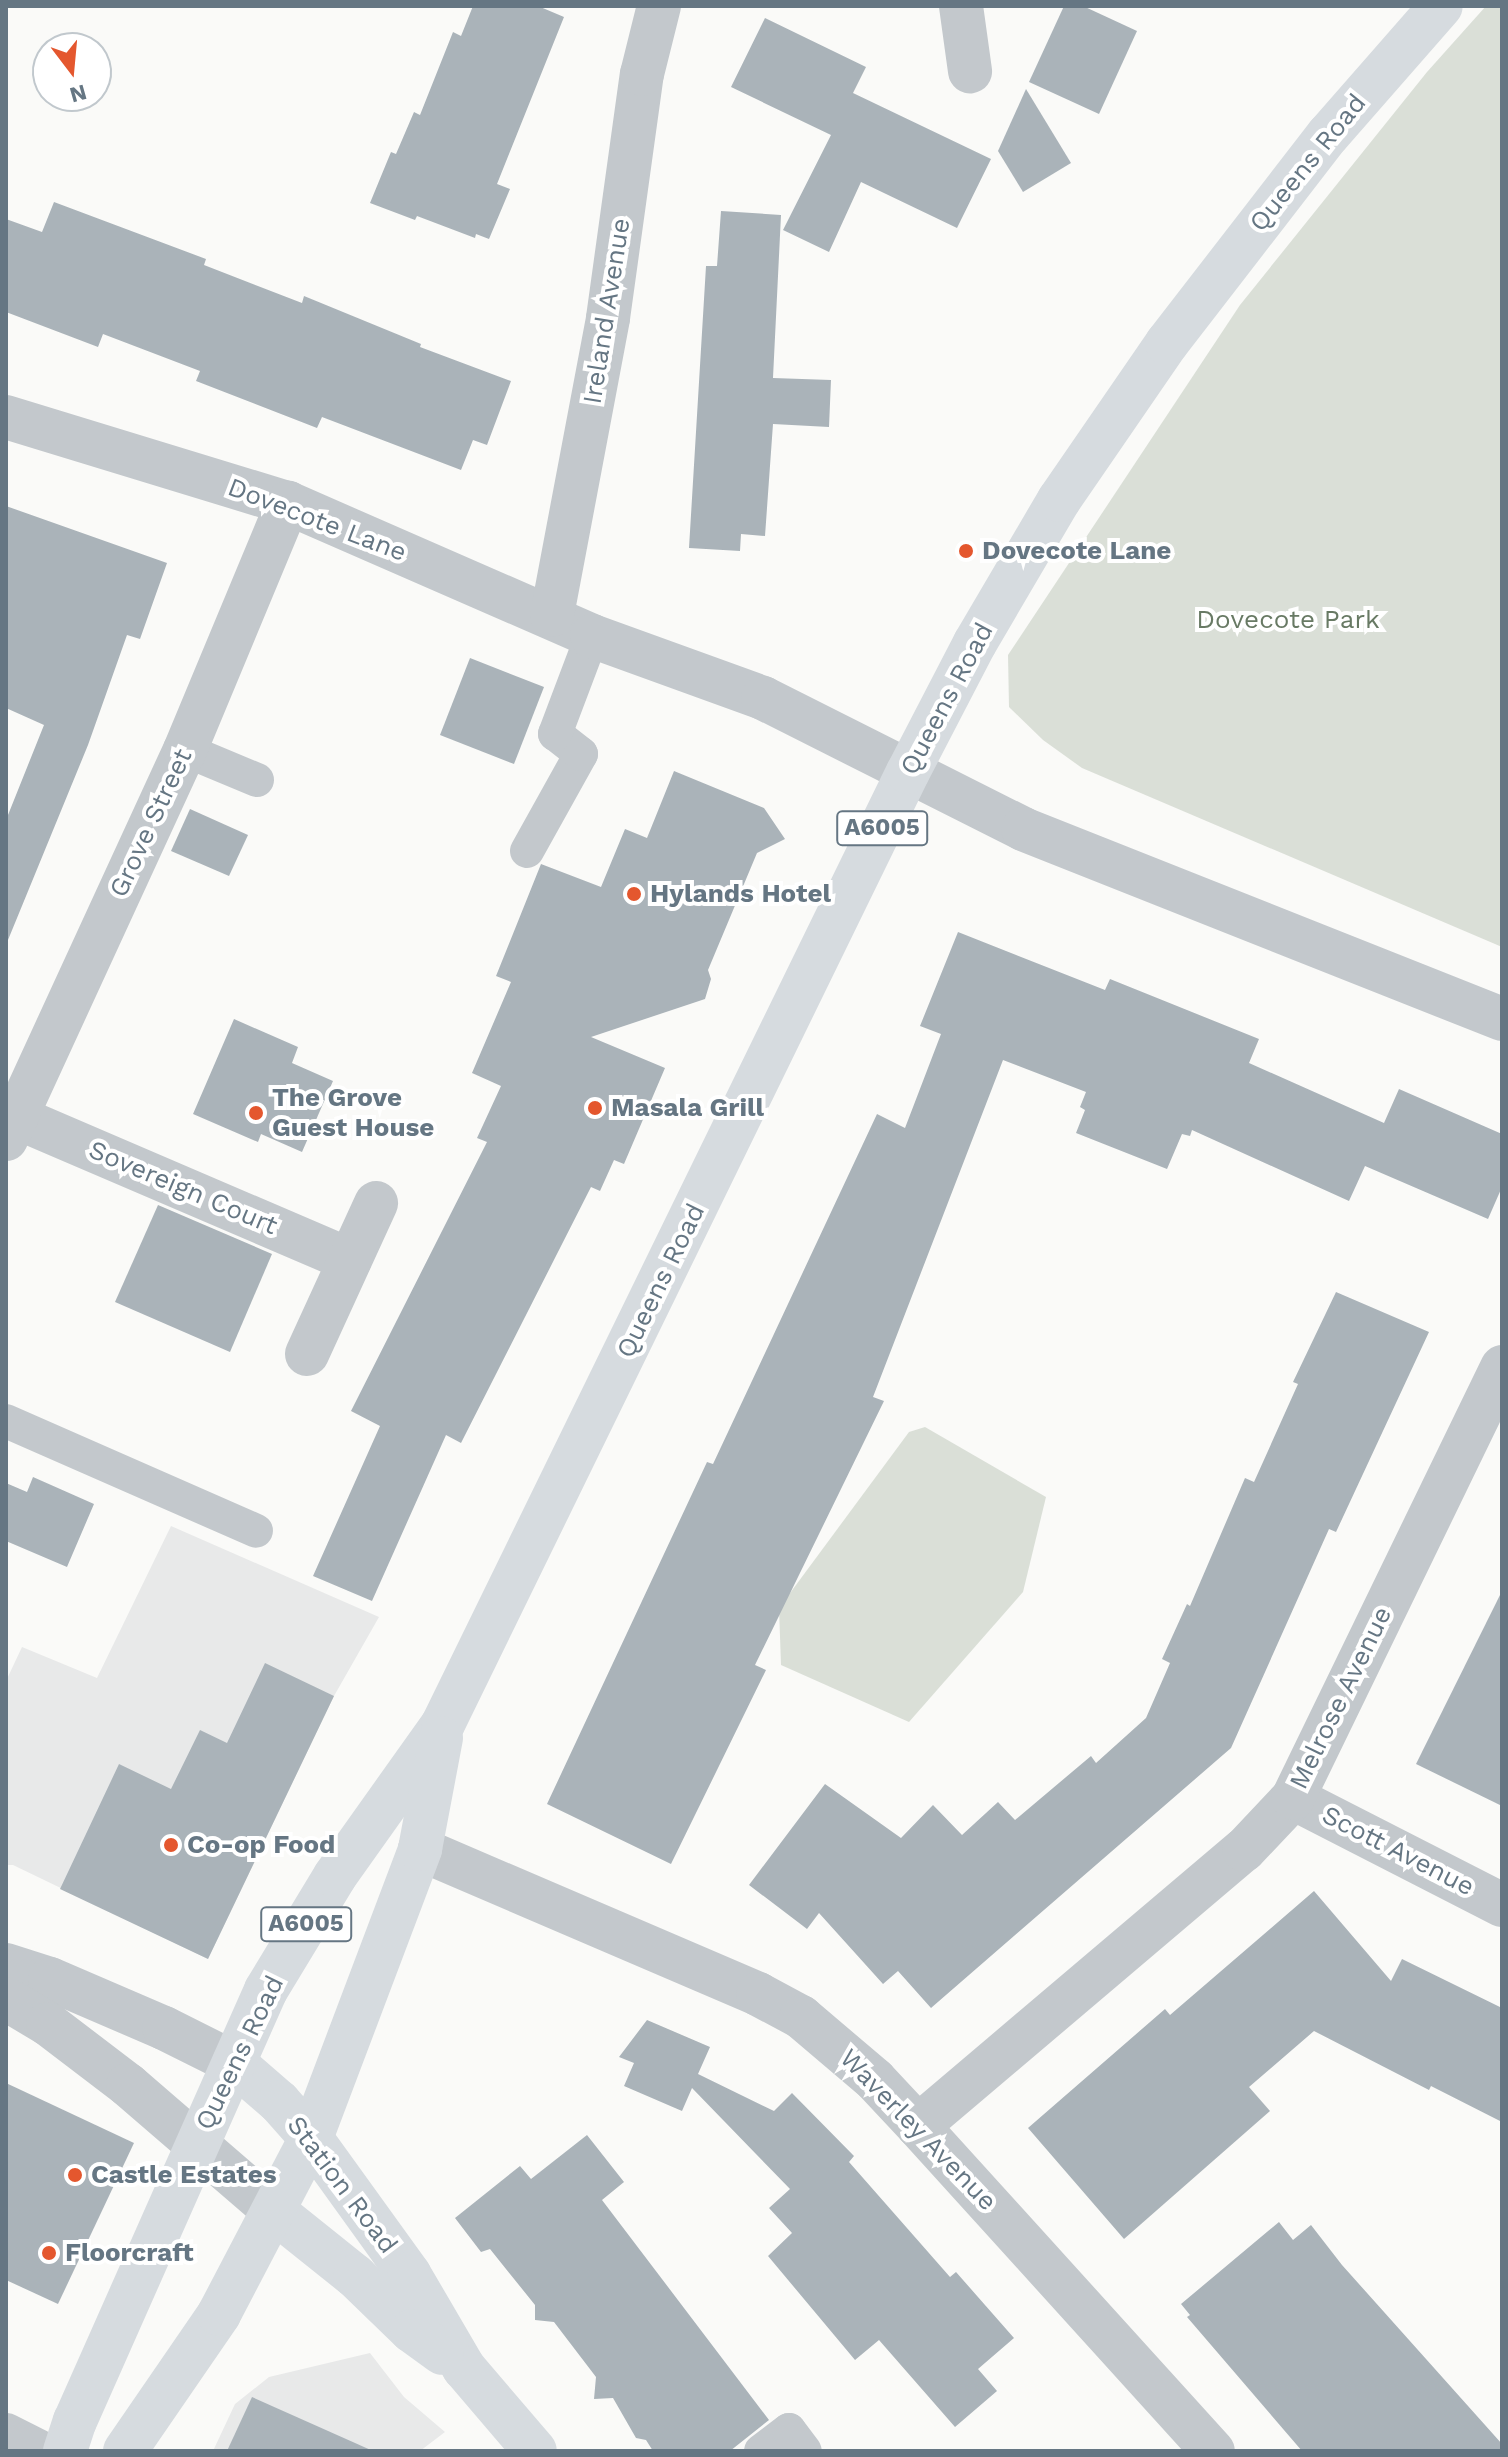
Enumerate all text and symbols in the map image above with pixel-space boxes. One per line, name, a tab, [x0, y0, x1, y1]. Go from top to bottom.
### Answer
north arrow	[32, 32, 112, 112]
text: N	[67, 79, 89, 108]
street label: Queens Road	[1243, 88, 1373, 238]
street label: Ireland Avenue	[577, 215, 637, 407]
street label: Dovecote Lane	[223, 472, 411, 568]
place label: Dovecote Lane	[982, 535, 1171, 567]
marker: Dovecote Lane	[957, 542, 975, 560]
park label: Dovecote Park	[1196, 604, 1380, 636]
street label: Queens Road	[894, 618, 1000, 780]
street label: Grove Street	[103, 744, 199, 902]
road number: A6005	[836, 808, 928, 848]
place label: Hylands Hotel	[650, 878, 831, 910]
marker: Hylands Hotel	[625, 885, 643, 903]
place label: The Grove Guest House	[272, 1082, 434, 1144]
place label: Masala Grill	[611, 1092, 764, 1124]
marker: Masala Grill	[586, 1099, 604, 1117]
marker: The Grove Guest House	[247, 1104, 265, 1122]
street label: Sovereign Court	[84, 1134, 282, 1242]
street label: Queens Road	[610, 1199, 712, 1363]
street label: Melrose Avenue	[1283, 1601, 1399, 1795]
street label: Scott Avenue	[1316, 1799, 1480, 1903]
place label: Co-op Food	[187, 1829, 335, 1861]
marker: Co-op Food	[162, 1836, 180, 1854]
road number: A6005	[260, 1904, 352, 1944]
street label: Queens Road	[189, 1971, 291, 2135]
street label: Waverley Avenue	[832, 2042, 1004, 2218]
street label: Station Road	[280, 2110, 404, 2260]
place label: Castle Estates	[91, 2159, 277, 2191]
marker: Castle Estates	[66, 2166, 84, 2184]
place label: Floorcraft	[65, 2237, 194, 2269]
marker: Floorcraft	[40, 2244, 58, 2262]

